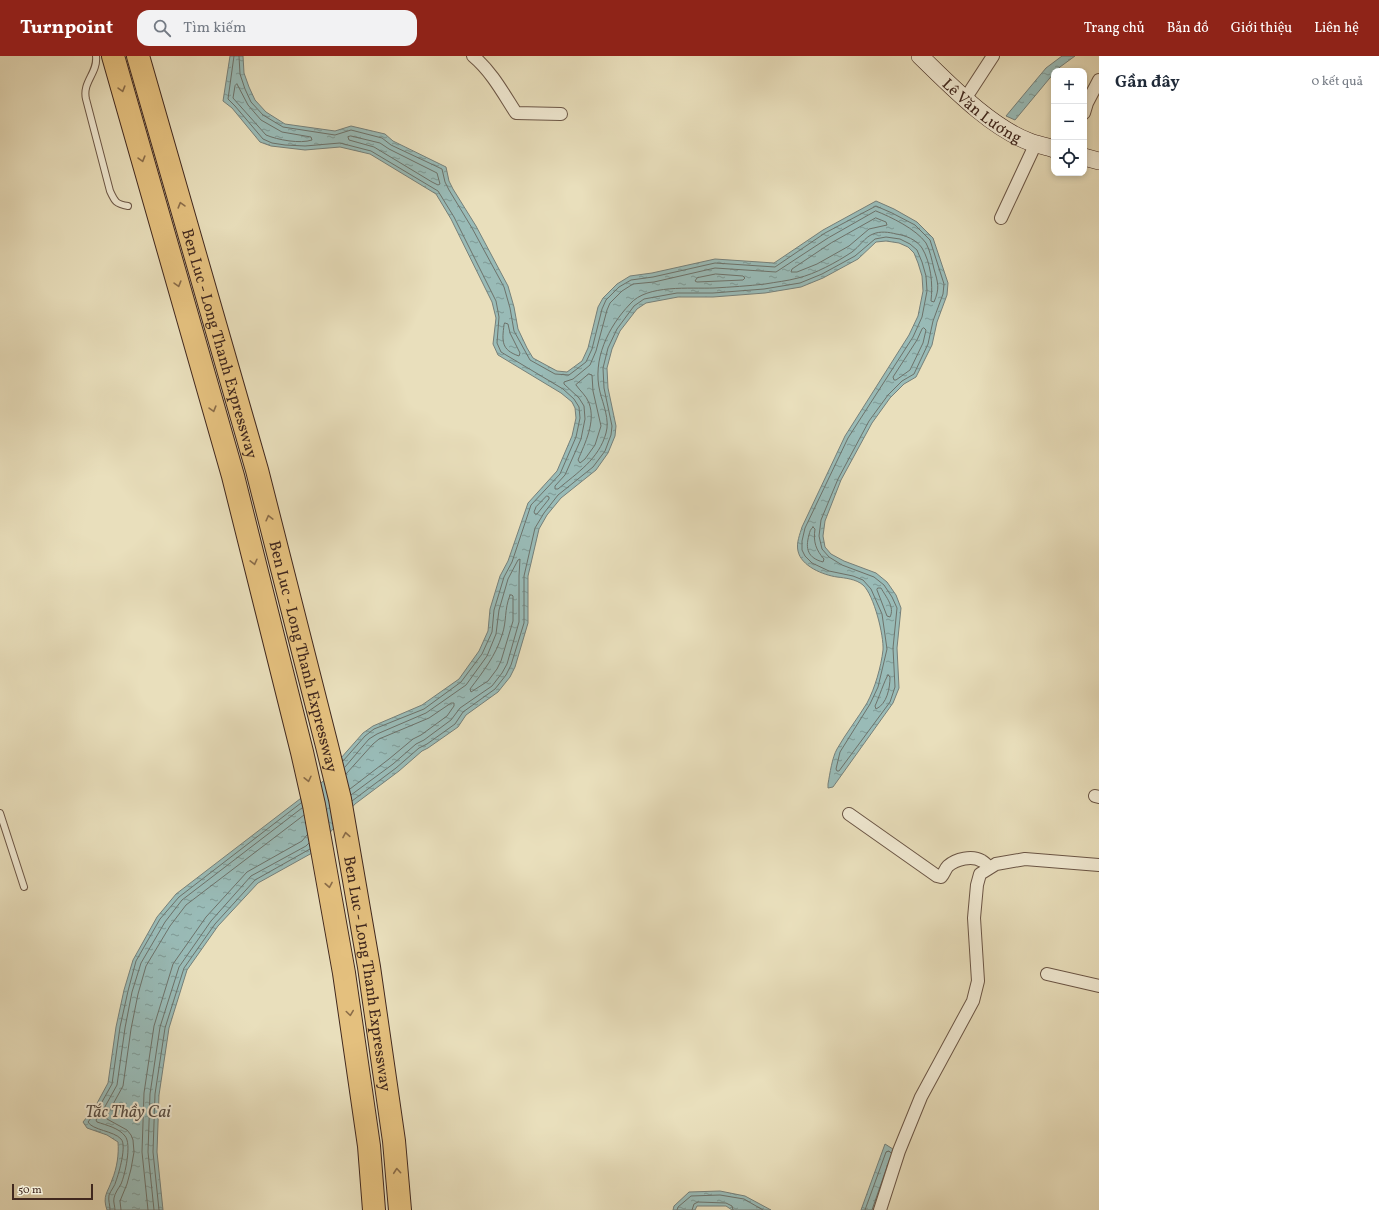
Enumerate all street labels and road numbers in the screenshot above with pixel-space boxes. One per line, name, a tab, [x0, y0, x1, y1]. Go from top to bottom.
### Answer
street label: Lê Văn Lương	[936, 74, 1025, 150]
street label: Ben Luc - Long Thanh Expressway	[175, 226, 262, 462]
street label: Ben Luc - Long Thanh Expressway	[262, 539, 342, 775]
street label: Ben Luc - Long Thanh Expressway	[337, 854, 396, 1093]

